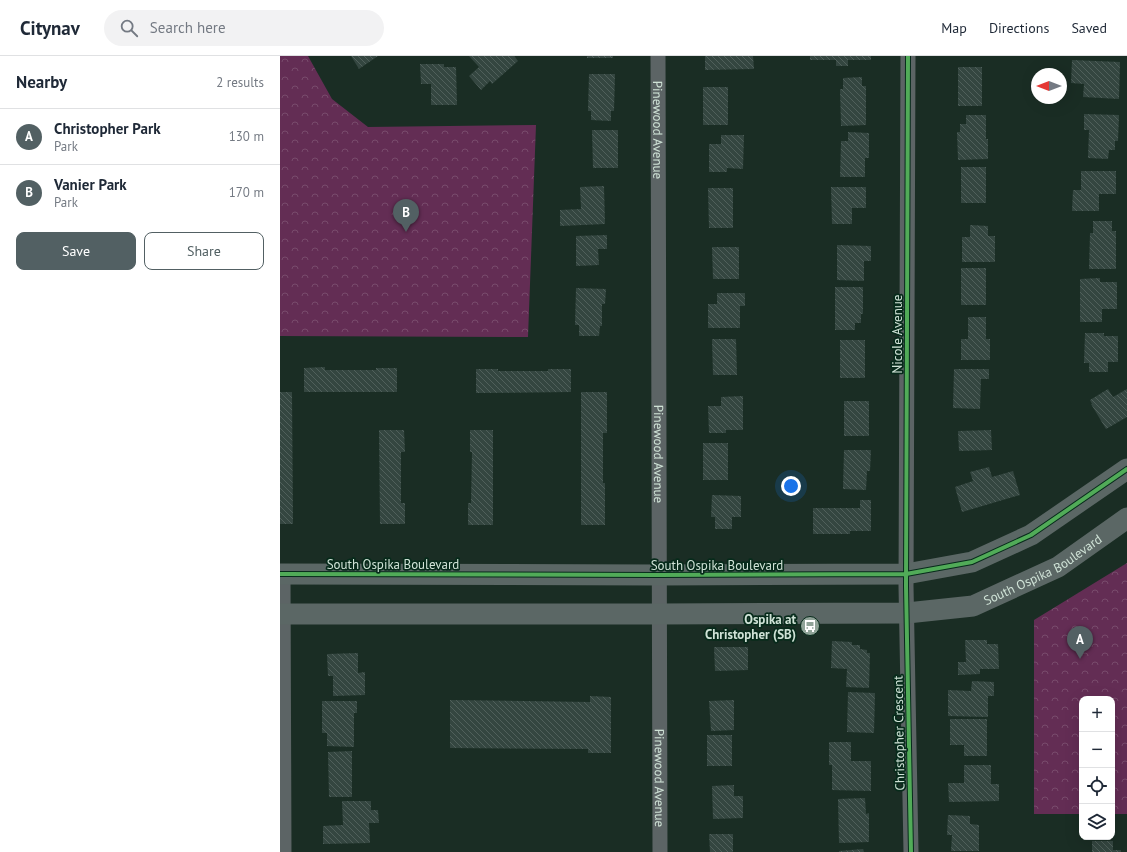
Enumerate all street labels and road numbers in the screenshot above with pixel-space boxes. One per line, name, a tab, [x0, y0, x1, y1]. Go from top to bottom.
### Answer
street label: Pinewood Avenue	[650, 81, 667, 179]
street label: Nicole Avenue	[889, 295, 906, 373]
street label: Pinewood Avenue	[650, 405, 668, 503]
street label: South Ospika Boulevard	[981, 530, 1105, 609]
street label: South Ospika Boulevard	[327, 556, 459, 573]
street label: South Ospika Boulevard	[651, 557, 783, 574]
street label: Christopher Crescent	[889, 675, 909, 791]
street label: Pinewood Avenue	[651, 729, 668, 827]

